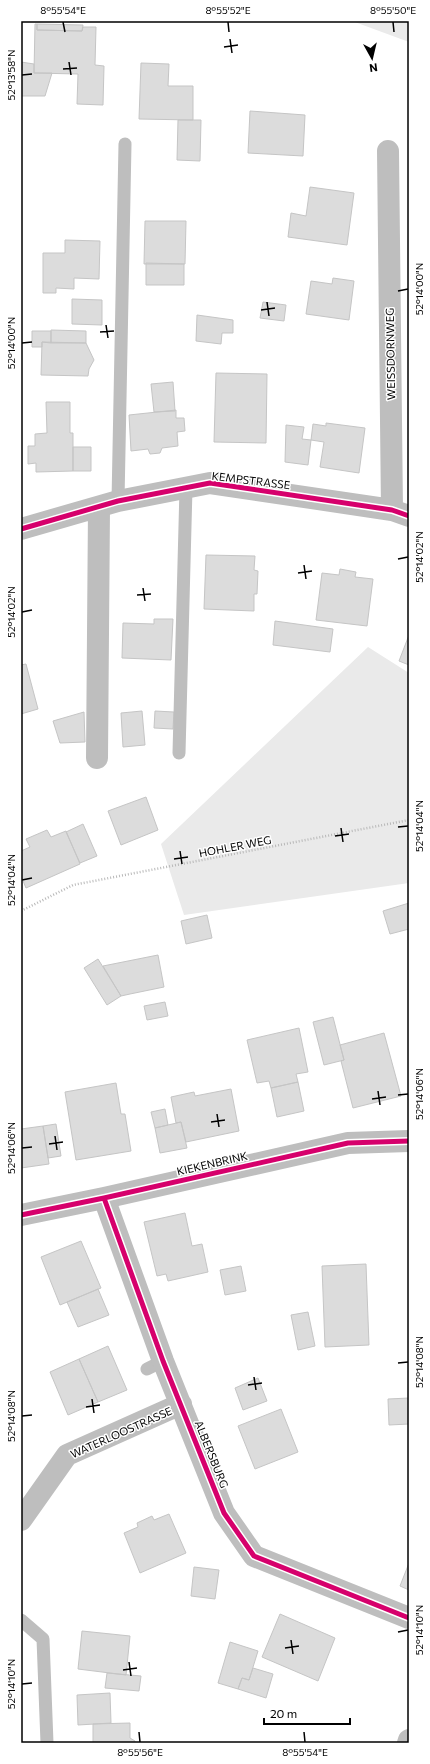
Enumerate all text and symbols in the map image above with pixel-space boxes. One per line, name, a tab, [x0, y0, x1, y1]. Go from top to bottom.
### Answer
text: 8°55'54"E	[40, 4, 86, 16]
text: 8°55'52"E	[205, 4, 251, 16]
text: 8°55'50"E	[370, 4, 416, 16]
north arrow	[352, 38, 392, 78]
text: 52°13'58"N	[5, 49, 17, 101]
text: N	[368, 61, 378, 75]
text: 52°14'00"N	[413, 263, 425, 315]
street label: WEISSDORNWEG	[383, 308, 397, 400]
text: 52°14'00"N	[5, 317, 17, 369]
street label: KEMPSTRASSE	[211, 469, 291, 491]
text: 52°14'02"N	[413, 531, 425, 583]
text: 52°14'02"N	[5, 586, 17, 638]
text: 52°14'04"N	[413, 800, 425, 852]
street label: HOHLER WEG	[198, 833, 272, 859]
text: 52°14'04"N	[5, 854, 17, 906]
text: 52°14'06"N	[413, 1068, 425, 1120]
text: 52°14'06"N	[5, 1122, 17, 1174]
street label: KIEKENBRINK	[175, 1148, 249, 1177]
text: 52°14'08"N	[413, 1336, 425, 1388]
text: 52°14'08"N	[5, 1390, 17, 1442]
street label: WATERLOOSTRASSE	[68, 1404, 174, 1460]
street label: ALBERSBURG	[193, 1418, 231, 1490]
text: 52°14'10"N	[413, 1605, 425, 1655]
text: 52°14'10"N	[5, 1659, 17, 1709]
scale bar	[264, 1700, 350, 1726]
text: 20 m	[270, 1706, 297, 1720]
text: 8°55'56"E	[117, 1746, 163, 1758]
text: 8°55'54"E	[282, 1746, 328, 1758]

